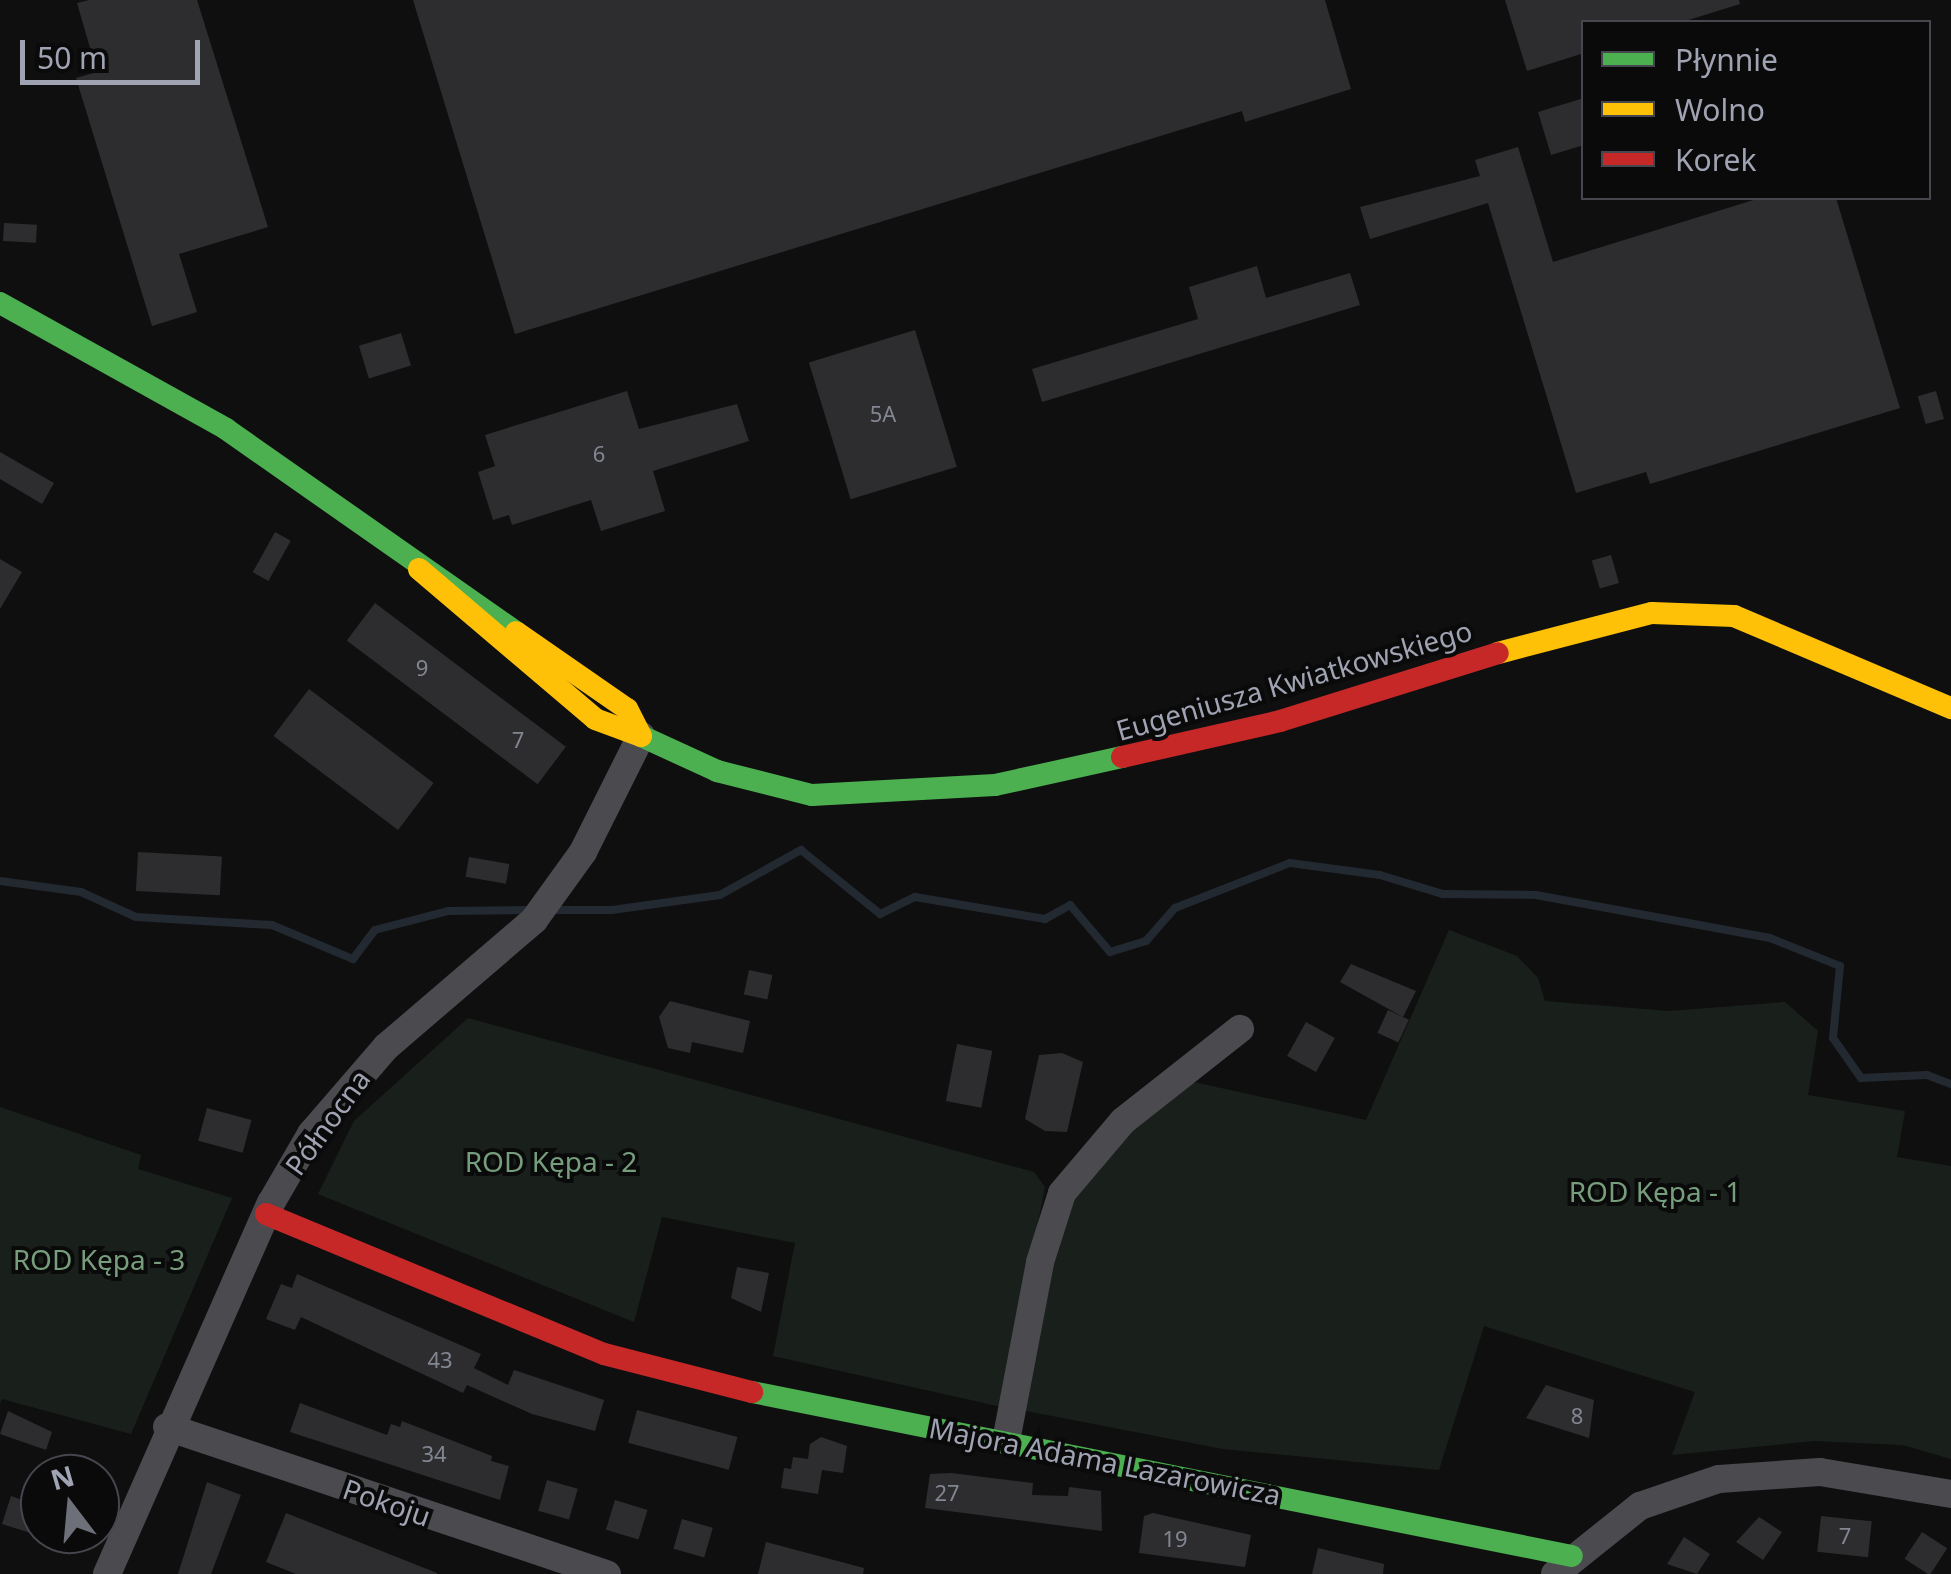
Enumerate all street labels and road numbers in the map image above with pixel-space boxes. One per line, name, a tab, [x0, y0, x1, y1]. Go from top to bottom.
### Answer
street label: Eugeniusza Kwiatkowskiego	[1112, 613, 1476, 747]
street label: Północna	[278, 1063, 376, 1181]
street label: Majora Adama Lazarowicza	[926, 1410, 1284, 1512]
street label: Pokoju	[339, 1471, 435, 1533]

